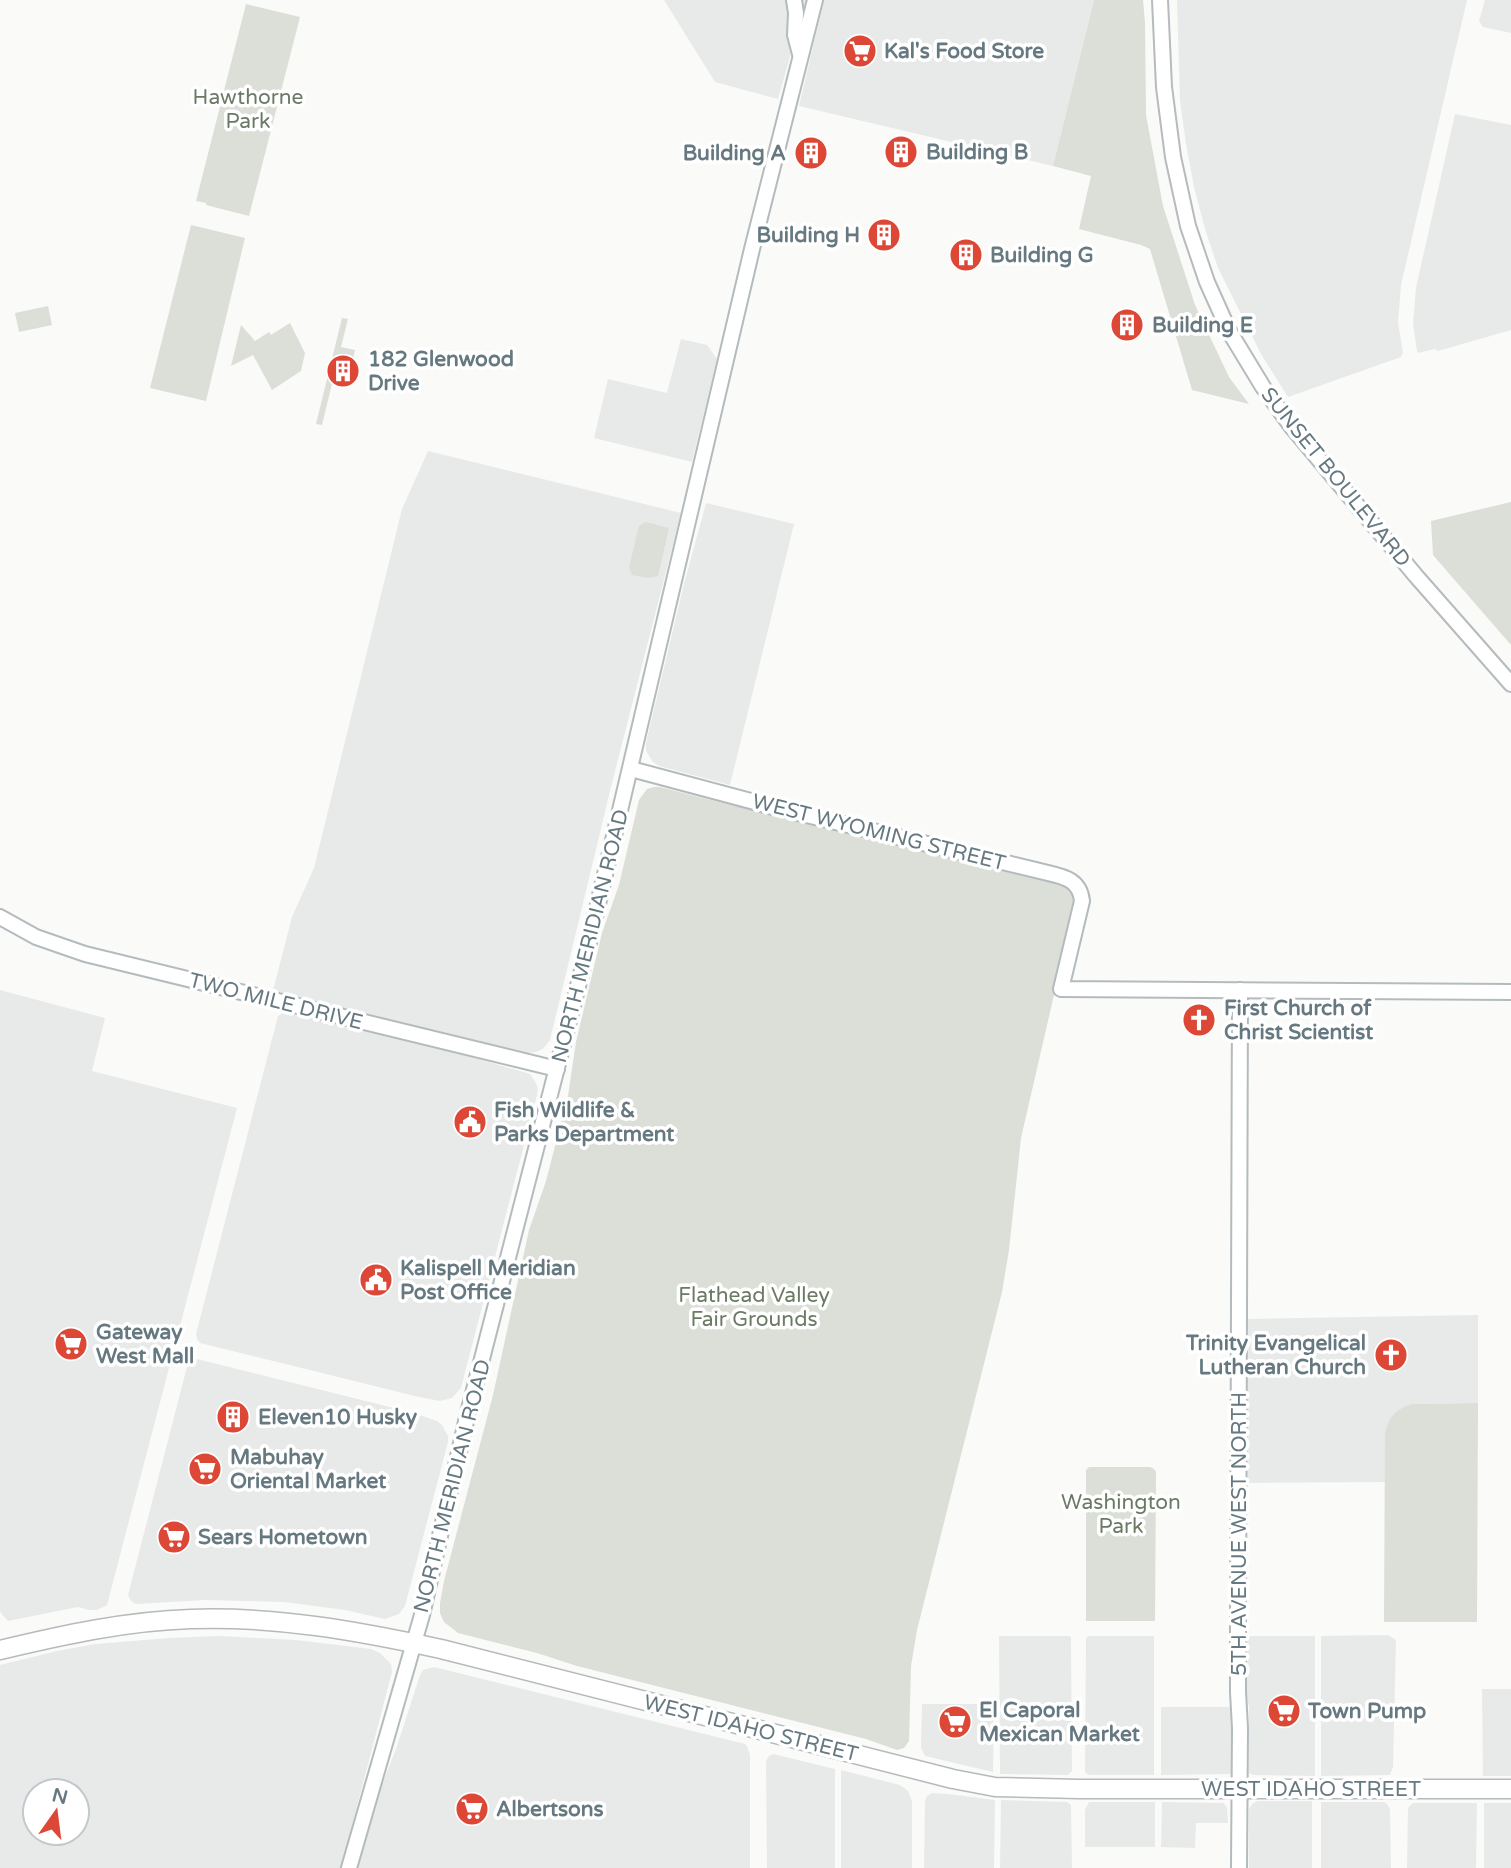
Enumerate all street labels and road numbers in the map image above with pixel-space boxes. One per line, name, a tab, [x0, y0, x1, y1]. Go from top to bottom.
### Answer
street label: SUNSET BOULEVARD	[1256, 383, 1416, 572]
street label: WEST WYOMING STREET	[750, 789, 1008, 876]
street label: NORTH MERIDIAN ROAD	[547, 807, 634, 1066]
street label: TWO MILE DRIVE	[186, 968, 365, 1035]
street label: NORTH MERIDIAN ROAD	[409, 1357, 496, 1616]
street label: 5TH AVENUE WEST NORTH	[1227, 1392, 1252, 1676]
street label: WEST IDAHO STREET	[641, 1690, 861, 1767]
street label: WEST IDAHO STREET	[1201, 1777, 1421, 1802]

